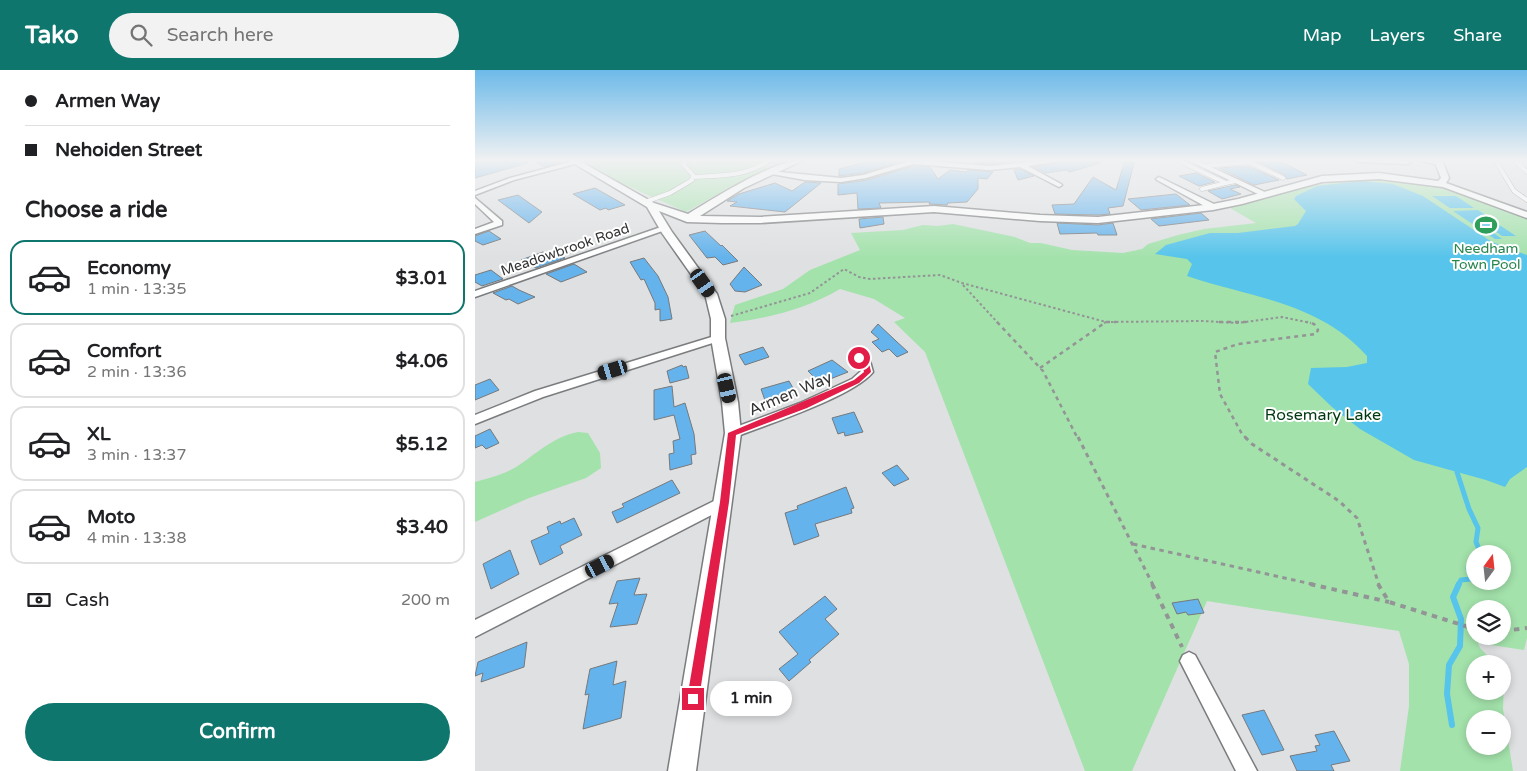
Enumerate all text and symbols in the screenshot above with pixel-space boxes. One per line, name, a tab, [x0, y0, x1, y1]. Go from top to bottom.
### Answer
search box	[109, 13, 459, 58]
text: Tako	[25, 21, 79, 50]
icon: search	[127, 21, 155, 49]
text: Search here	[167, 24, 273, 46]
text: Map	[1303, 24, 1342, 46]
text: Layers	[1370, 24, 1425, 46]
text: Share	[1453, 24, 1502, 46]
text: Armen Way	[55, 90, 160, 112]
text: Nehoiden Street	[55, 139, 202, 161]
text: Choose a ride	[25, 197, 168, 223]
sports icon: Needham Town Pool	[1473, 212, 1499, 238]
street label: Meadowbrook Road	[499, 219, 632, 279]
place label: Needham Town Pool	[1451, 240, 1521, 273]
icon: car	[27, 255, 72, 300]
text: Economy	[87, 257, 171, 279]
car	[688, 266, 717, 300]
text: $3.01	[396, 267, 448, 289]
text: 1 min · 13:35	[87, 279, 186, 299]
icon: car	[27, 338, 72, 383]
text: Comfort	[87, 340, 161, 362]
route start	[848, 347, 870, 369]
text: $4.06	[396, 350, 448, 372]
car	[596, 358, 629, 382]
text: 2 min · 13:36	[87, 362, 186, 382]
street label: Armen Way	[746, 367, 835, 420]
car	[716, 372, 737, 404]
park label: Rosemary Lake	[1265, 405, 1381, 425]
icon: car	[27, 421, 72, 466]
text: XL	[87, 423, 111, 445]
text: $5.12	[396, 433, 448, 455]
text: 3 min · 13:37	[87, 445, 186, 465]
icon: car	[27, 504, 72, 549]
text: Moto	[87, 506, 135, 528]
text: $3.40	[396, 516, 448, 538]
text: 4 min · 13:38	[87, 528, 186, 548]
north arrow	[1466, 545, 1511, 590]
map controls	[1466, 545, 1511, 755]
car	[583, 553, 616, 579]
icon: cash	[25, 586, 53, 614]
text: Cash	[65, 589, 110, 611]
text: 200 m	[401, 590, 450, 610]
button: layers	[1466, 600, 1511, 645]
button: +	[1466, 655, 1511, 700]
callout: 1 min	[711, 682, 793, 716]
route end	[682, 688, 704, 710]
text: 1 min	[730, 688, 772, 708]
button: Confirm	[25, 703, 450, 761]
button: −	[1466, 710, 1511, 755]

